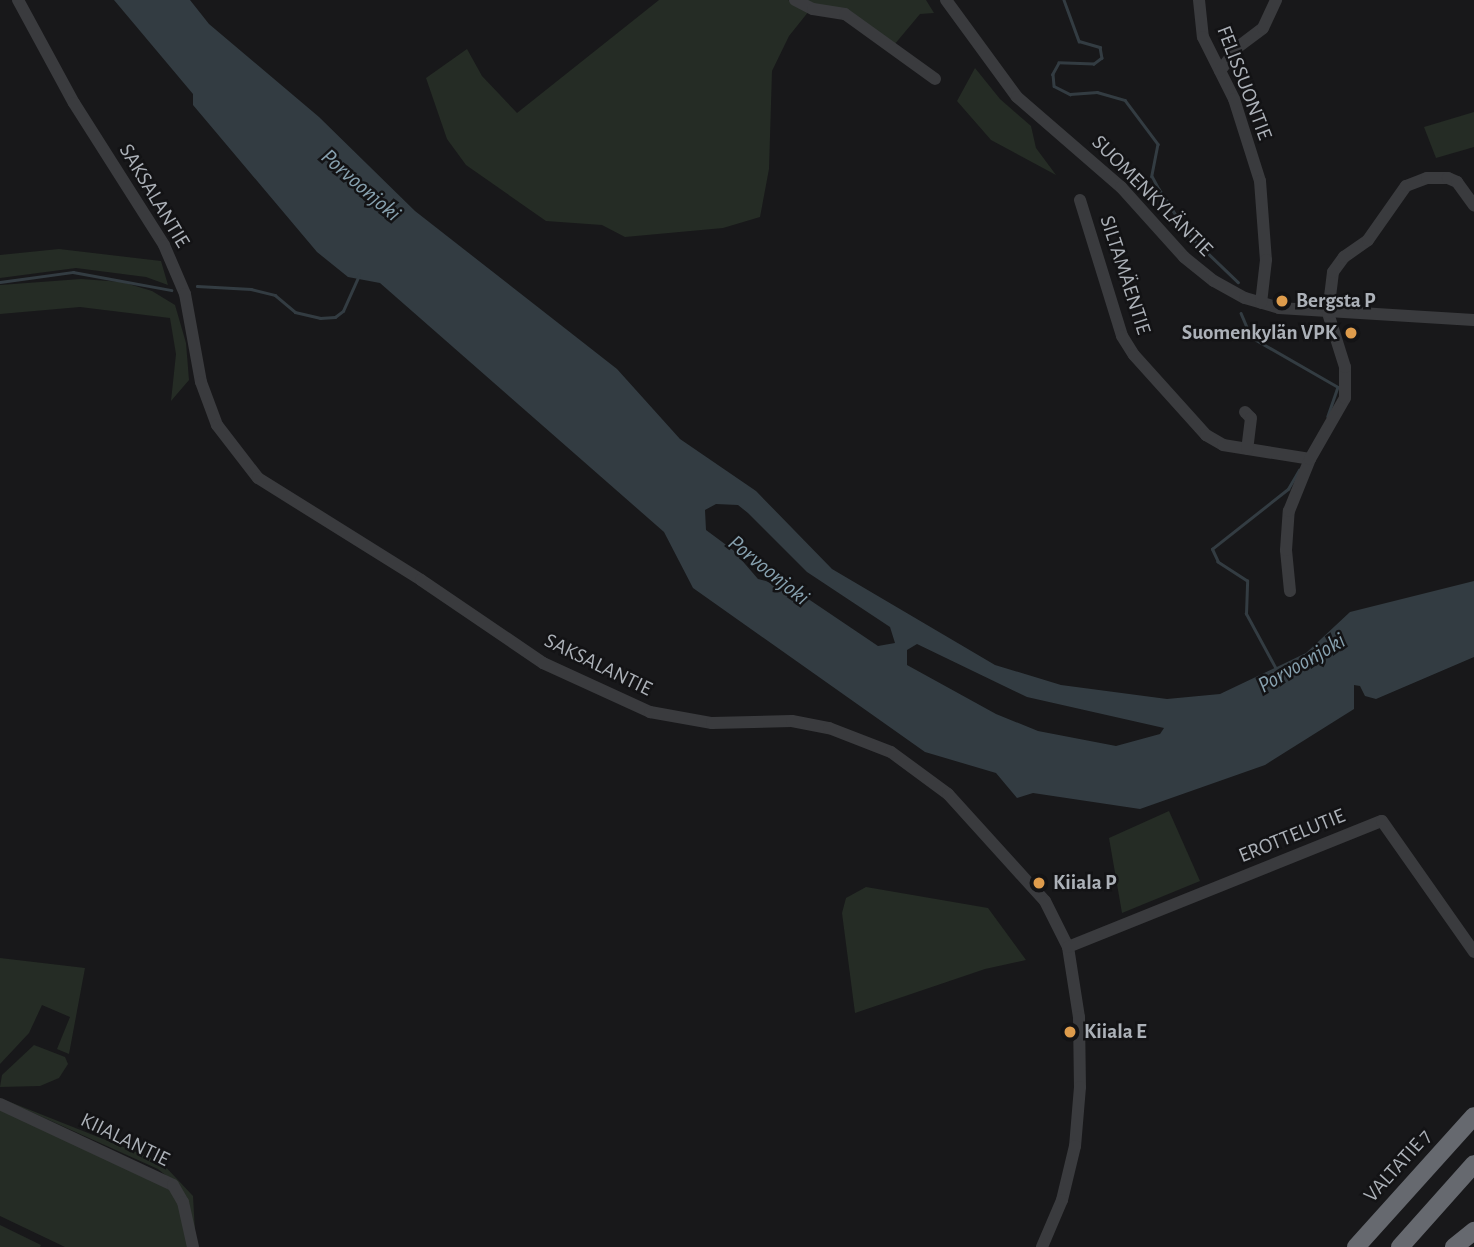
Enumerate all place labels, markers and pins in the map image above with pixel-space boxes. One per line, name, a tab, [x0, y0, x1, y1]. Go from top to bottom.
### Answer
place label: Bergsta P	[1296, 288, 1376, 314]
marker: Bergsta P	[1274, 293, 1290, 309]
place label: Suomenkylän VPK	[1182, 320, 1337, 346]
marker: Suomenkylän VPK	[1343, 325, 1359, 341]
place label: Kiiala P	[1053, 870, 1117, 896]
marker: Kiiala P	[1031, 875, 1047, 891]
place label: Kiiala E	[1084, 1019, 1147, 1045]
marker: Kiiala E	[1062, 1024, 1078, 1040]

